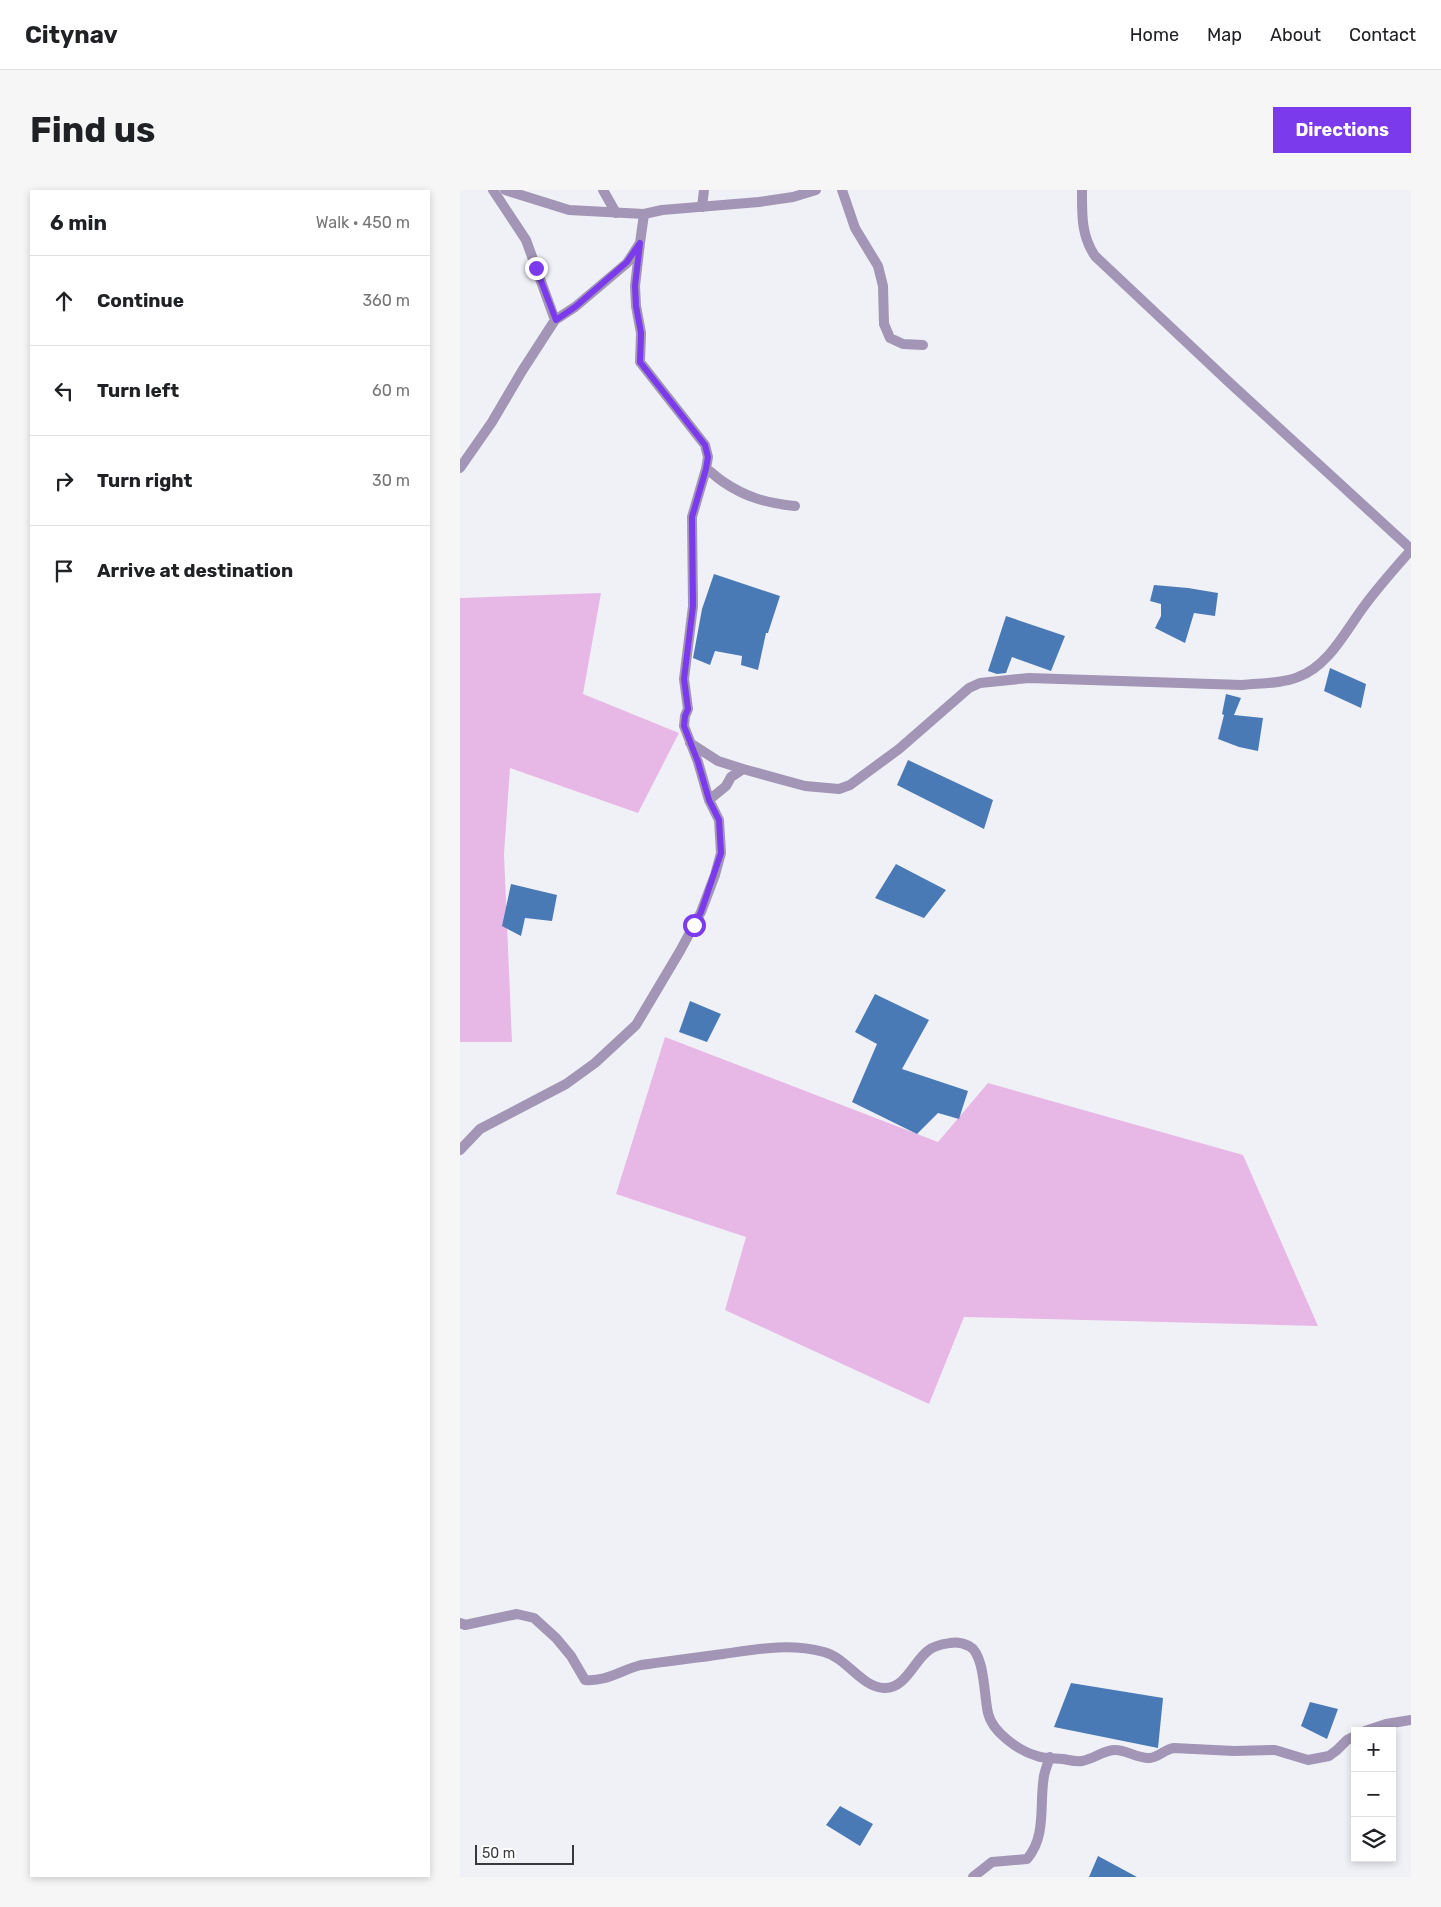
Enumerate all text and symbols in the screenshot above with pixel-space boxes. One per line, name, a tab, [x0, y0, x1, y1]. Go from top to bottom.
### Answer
text: Citynav	[25, 21, 118, 49]
text: Home	[1130, 24, 1179, 46]
text: Map	[1207, 24, 1242, 46]
text: About	[1270, 24, 1321, 46]
text: Contact	[1349, 24, 1416, 46]
button: Directions	[1273, 107, 1411, 153]
text: Find us	[30, 109, 155, 151]
text: 6 min	[50, 210, 107, 235]
text: Walk · 450 m	[316, 213, 410, 232]
route end	[525, 257, 548, 280]
icon: ahead	[50, 287, 78, 315]
text: Continue	[97, 289, 184, 312]
text: 360 m	[362, 291, 410, 310]
icon: left	[50, 377, 78, 405]
text: Turn left	[97, 379, 179, 402]
text: 60 m	[372, 381, 410, 400]
icon: right	[50, 467, 78, 495]
text: Turn right	[97, 469, 192, 492]
text: 30 m	[372, 471, 410, 490]
icon: arrive	[50, 557, 78, 585]
text: Arrive at destination	[97, 559, 293, 582]
route start	[683, 914, 706, 937]
map controls	[1351, 1727, 1396, 1862]
button: +	[1351, 1727, 1396, 1772]
button: −	[1351, 1772, 1396, 1817]
button: layers	[1351, 1817, 1396, 1862]
scale bar	[475, 1842, 574, 1865]
text: 50 m	[482, 1845, 515, 1862]

